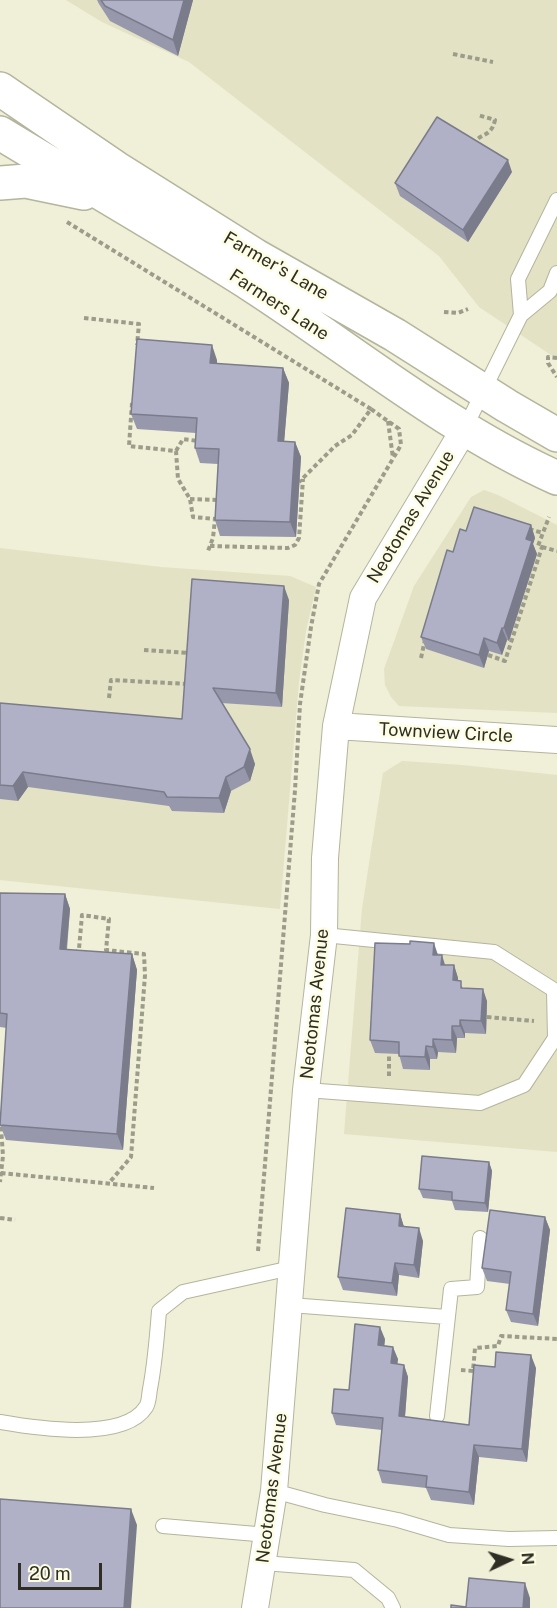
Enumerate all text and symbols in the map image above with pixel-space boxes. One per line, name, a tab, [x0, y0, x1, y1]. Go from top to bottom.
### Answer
street label: Farmer's Lane	[220, 227, 332, 305]
street label: Farmers Lane	[225, 265, 333, 345]
street label: Neotomas Avenue	[363, 447, 459, 587]
street label: Townview Circle	[378, 719, 514, 747]
street label: Neotomas Avenue	[296, 928, 334, 1080]
street label: Neotomas Avenue	[252, 1412, 292, 1564]
north arrow	[479, 1530, 539, 1590]
scale bar	[21, 1551, 105, 1589]
text: N	[518, 1552, 537, 1566]
text: 20 m	[29, 1563, 71, 1584]

